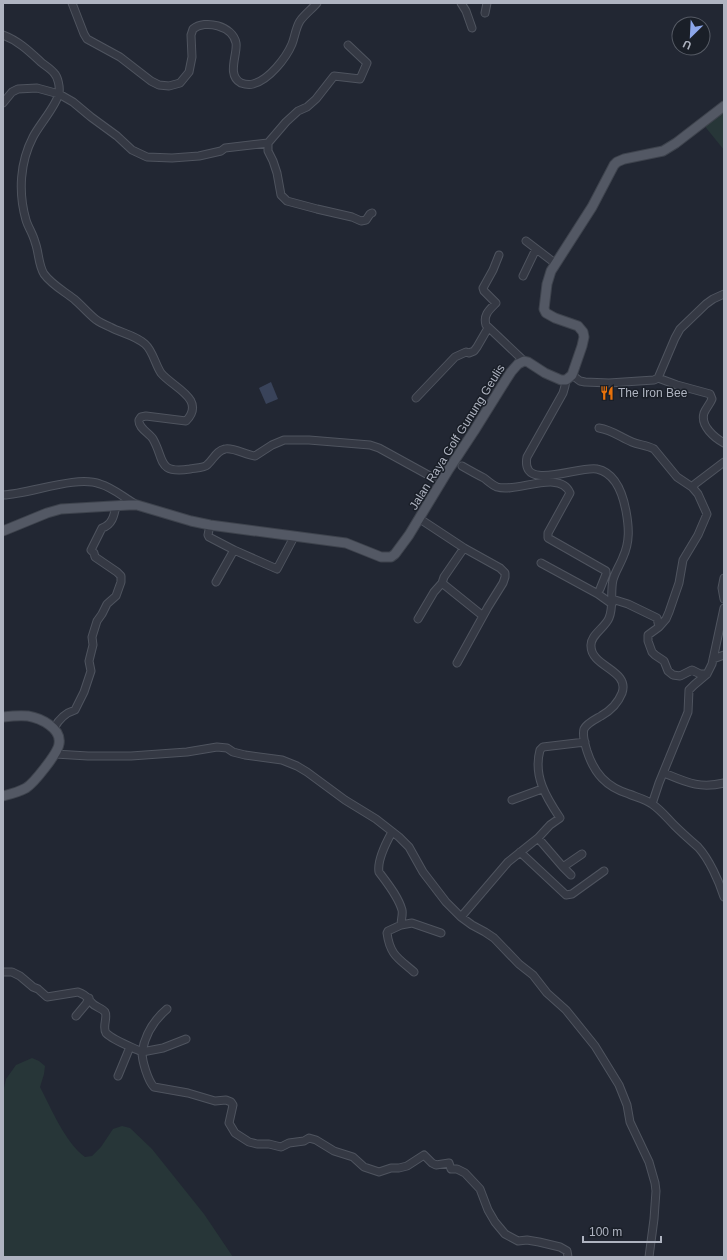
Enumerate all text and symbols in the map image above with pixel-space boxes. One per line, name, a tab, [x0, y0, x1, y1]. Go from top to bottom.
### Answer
north arrow	[671, 16, 711, 56]
text: U	[681, 38, 693, 52]
street label: Jalan Raya Golf Gunung Geulis	[406, 362, 508, 512]
restaurant icon: The Iron Bee	[599, 385, 615, 401]
place label: The Iron Bee	[618, 386, 688, 400]
scale bar	[583, 1218, 661, 1244]
text: 100 m	[589, 1225, 622, 1239]

